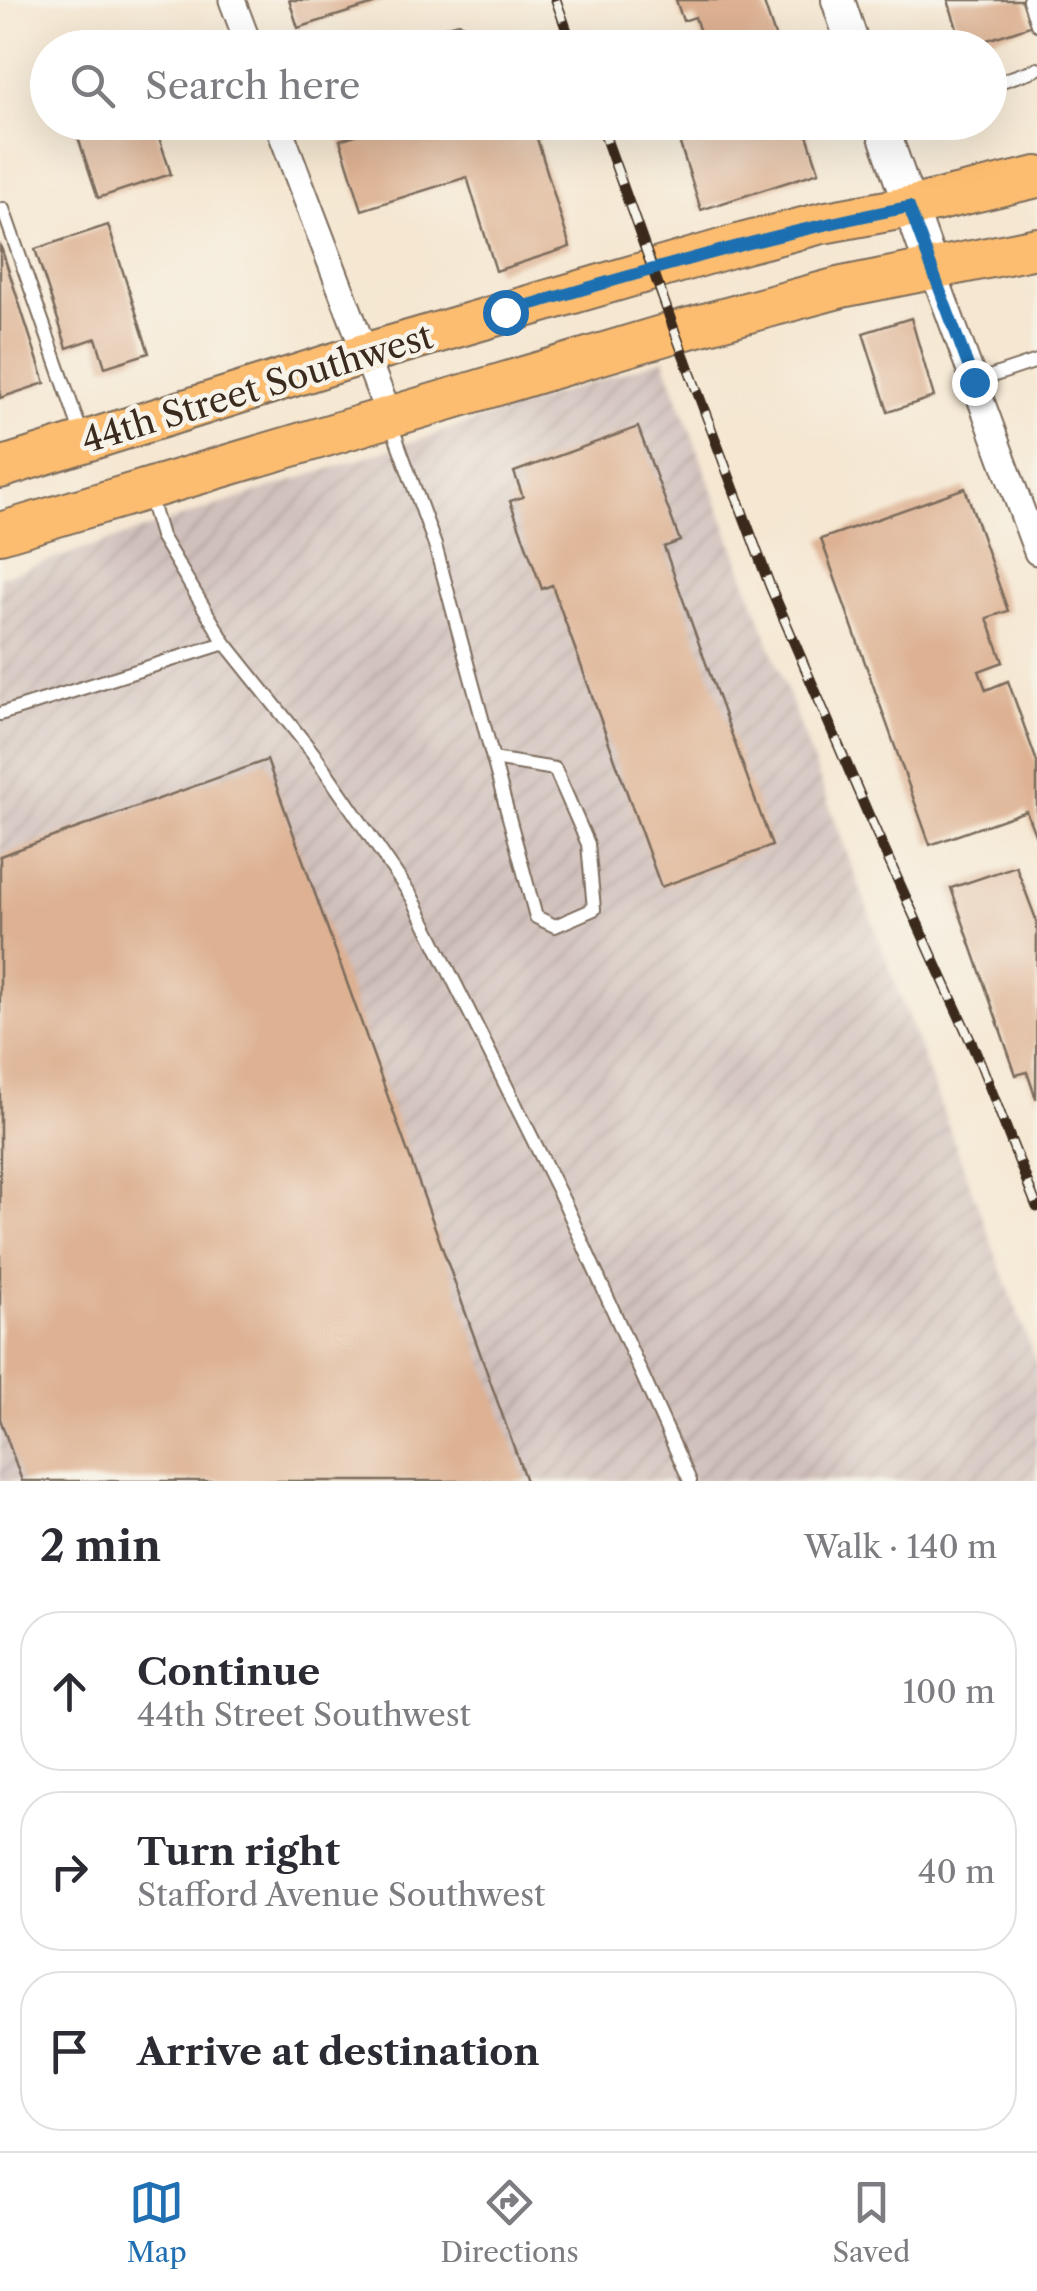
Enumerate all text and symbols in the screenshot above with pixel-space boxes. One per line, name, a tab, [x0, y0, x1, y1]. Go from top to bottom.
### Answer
search box	[30, 30, 1007, 140]
icon: search	[65, 58, 120, 113]
text: Search here	[145, 62, 360, 109]
route start	[483, 290, 529, 336]
street label: 44th Street Southwest	[76, 314, 438, 462]
route end	[952, 360, 998, 406]
text: 2 min	[40, 1520, 161, 1572]
text: Walk · 140 m	[804, 1527, 997, 1566]
text: Continue	[137, 1648, 320, 1695]
icon: ahead	[42, 1664, 97, 1719]
text: 100 m	[903, 1672, 995, 1711]
text: 44th Street Southwest	[137, 1695, 471, 1734]
text: Turn right	[137, 1828, 340, 1875]
icon: right	[42, 1844, 97, 1899]
text: 40 m	[918, 1852, 995, 1891]
text: Stafford Avenue Southwest	[137, 1875, 545, 1914]
icon: arrive	[42, 2024, 97, 2079]
text: Arrive at destination	[137, 2028, 540, 2075]
tab: Map	[127, 2175, 187, 2269]
tab: Directions	[440, 2175, 579, 2269]
tab: Saved	[832, 2175, 910, 2269]

